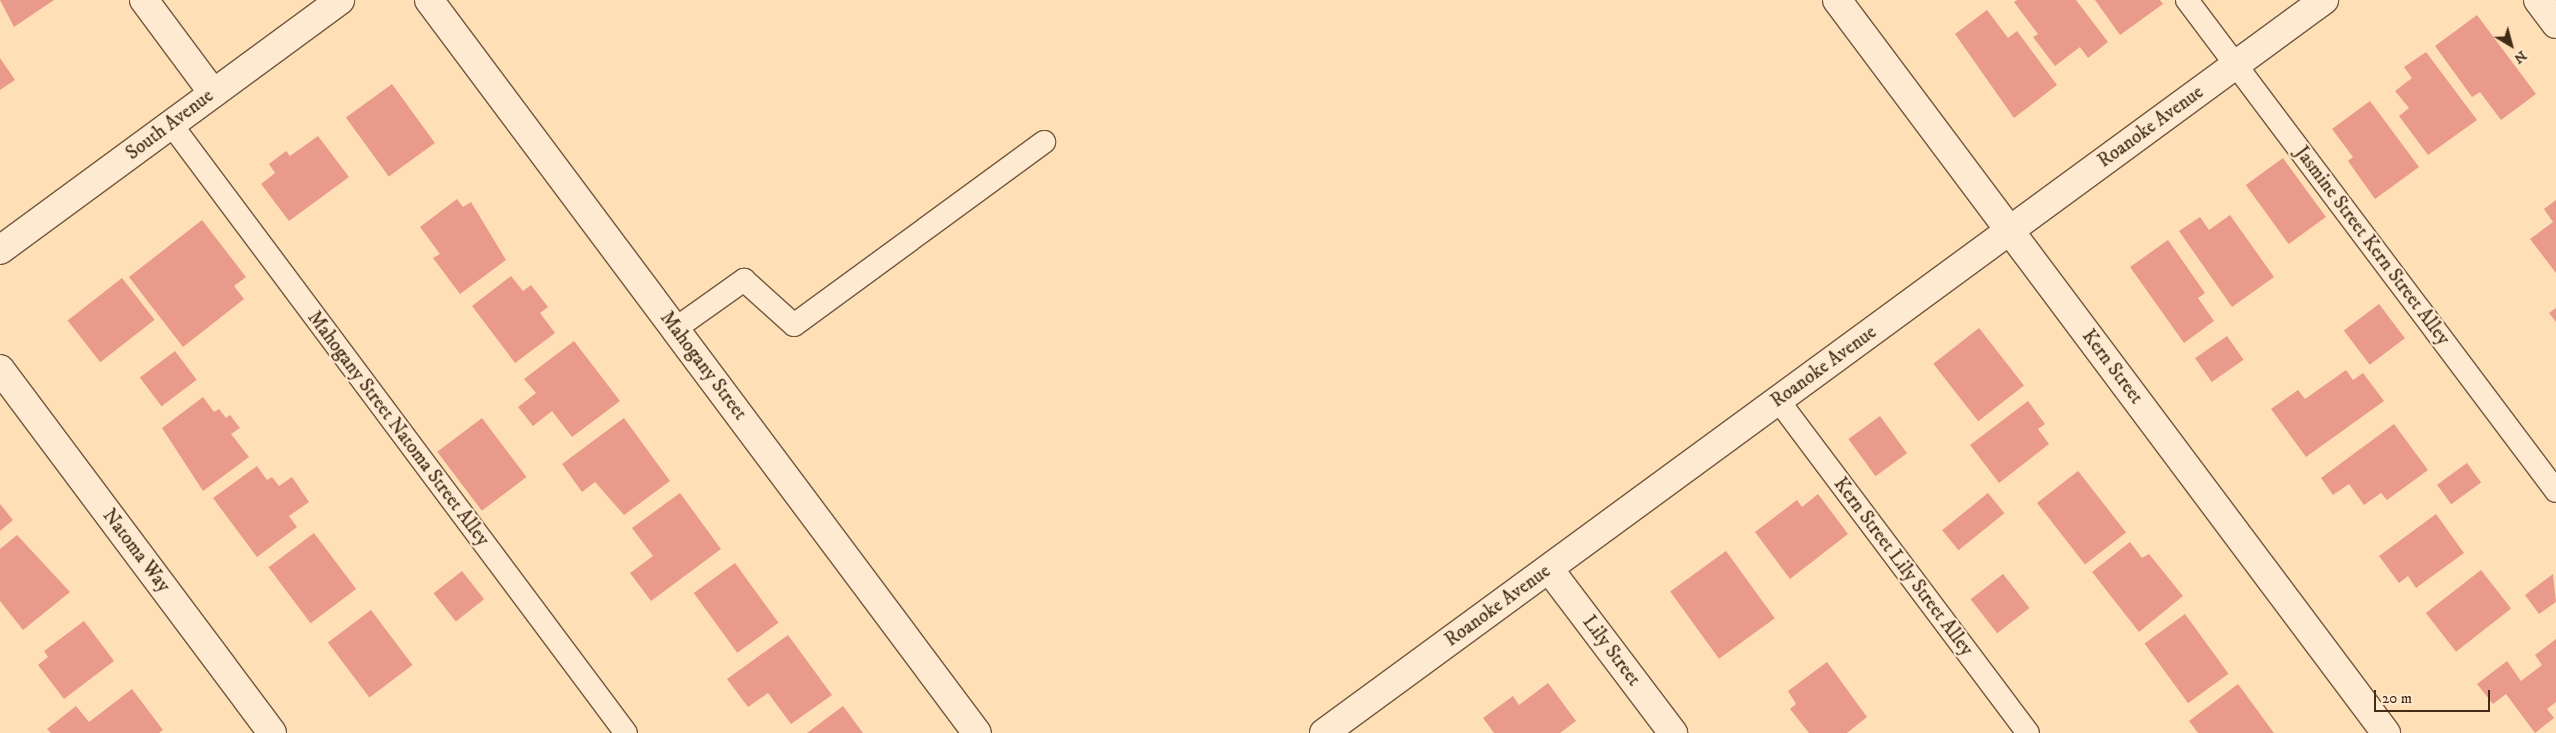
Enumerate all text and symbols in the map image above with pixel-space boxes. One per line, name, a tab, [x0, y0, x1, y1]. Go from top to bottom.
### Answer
north arrow	[2486, 20, 2536, 70]
text: N	[2510, 46, 2530, 68]
street label: Roanoke Avenue	[2094, 81, 2208, 173]
street label: South Avenue	[122, 85, 218, 165]
street label: Jasmine Street Kern Street Alley	[2290, 142, 2454, 350]
street label: Mahogany Street Natoma Street Alley	[302, 307, 494, 551]
street label: Mahogany Street	[655, 307, 751, 425]
street label: Roanoke Avenue	[1767, 321, 1881, 413]
street label: Kern Street	[2077, 325, 2147, 409]
street label: Kern Street Lily Street Alley	[1828, 473, 1978, 661]
street label: Natoma Way	[97, 505, 175, 597]
street label: Roanoke Avenue	[1441, 560, 1555, 652]
street label: Lily Street	[1577, 611, 1645, 691]
scale bar	[2376, 680, 2492, 712]
text: 20 m	[2382, 689, 2412, 708]

